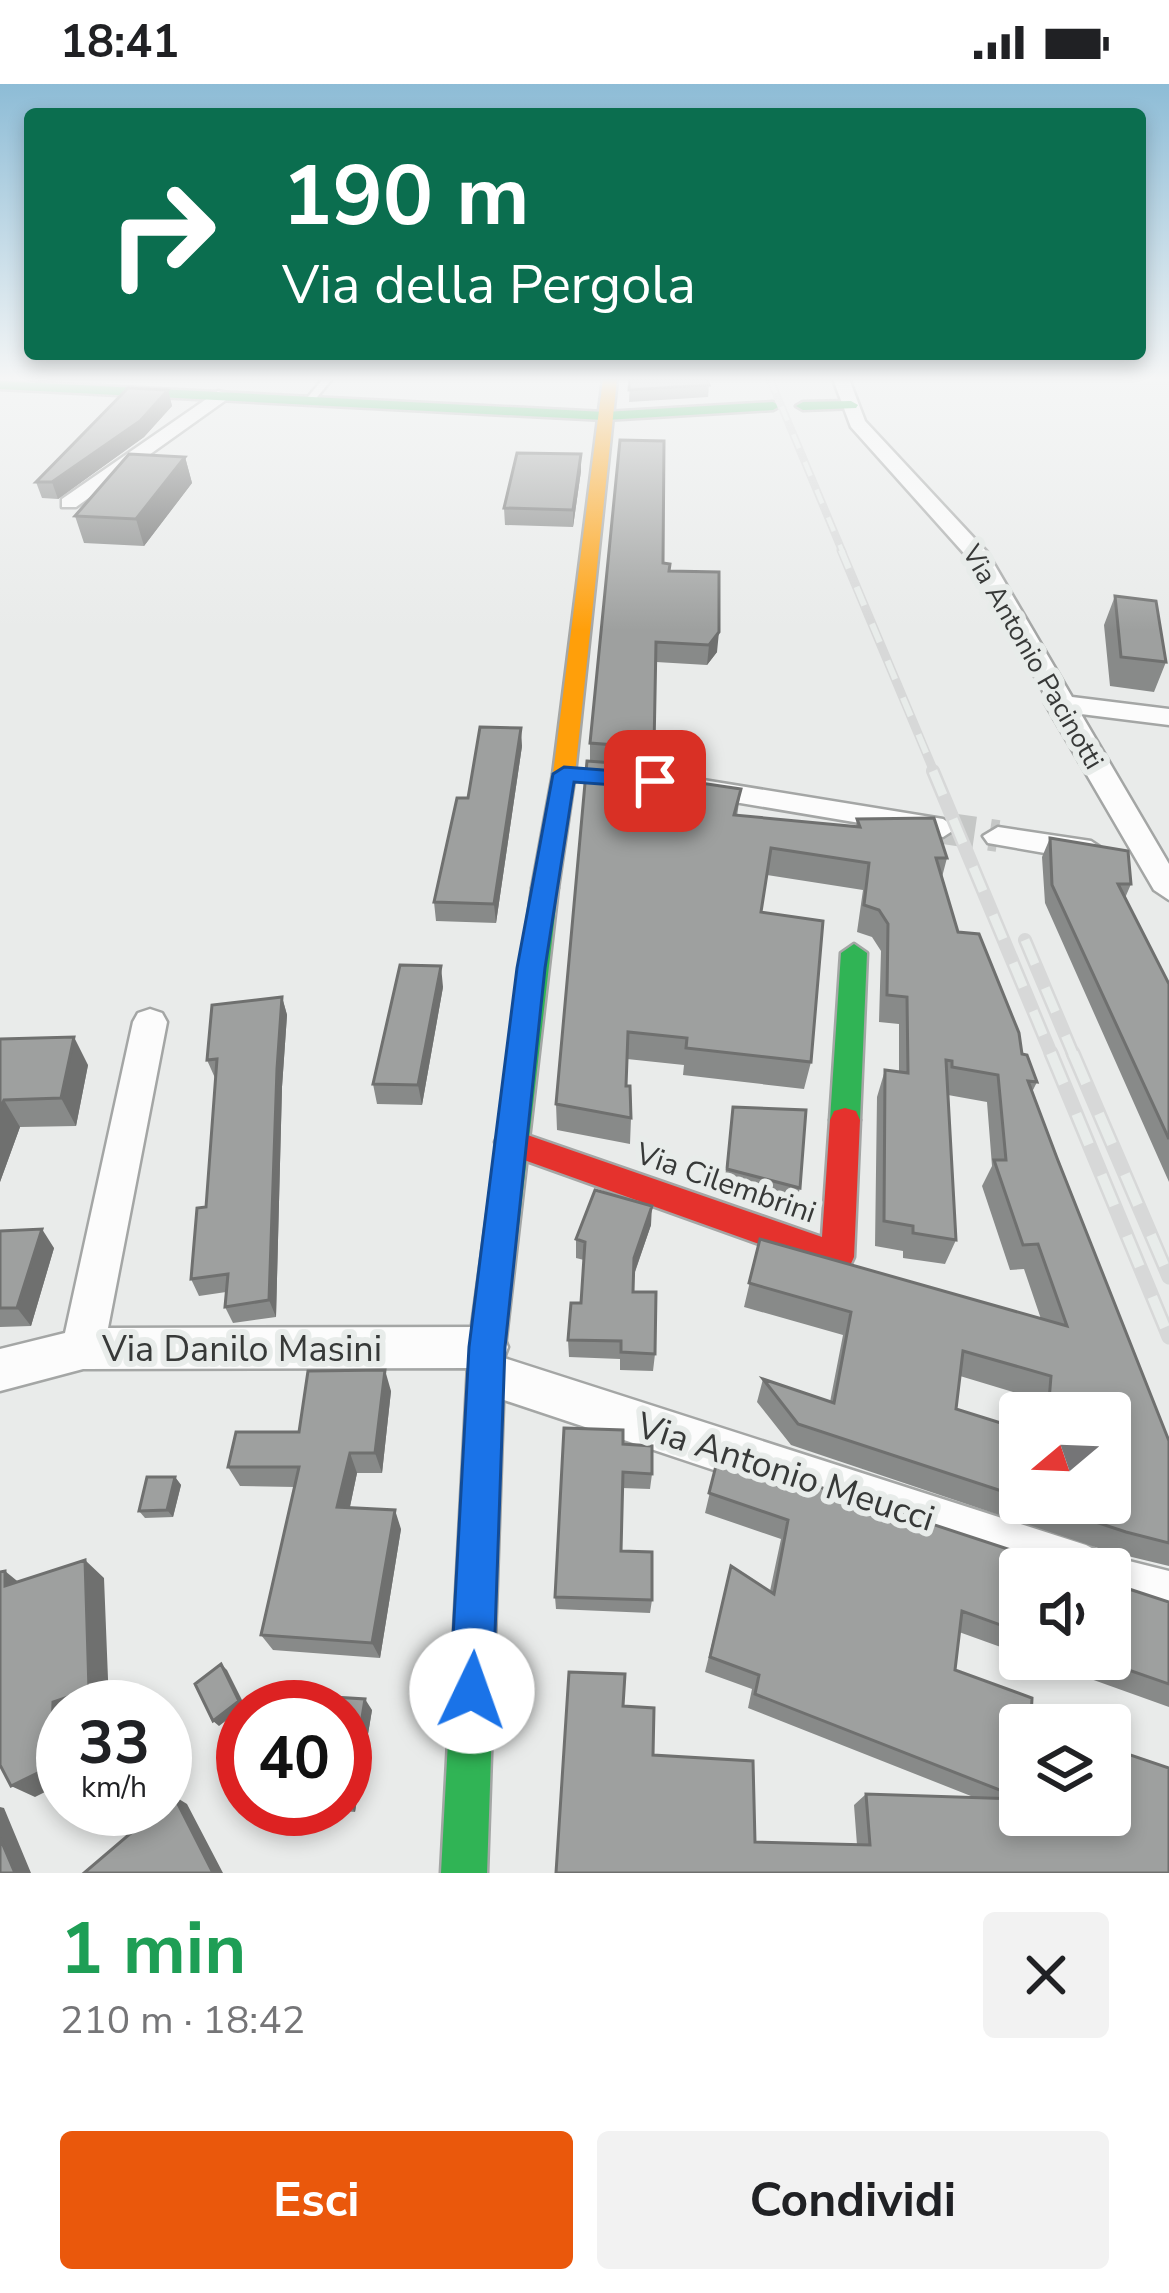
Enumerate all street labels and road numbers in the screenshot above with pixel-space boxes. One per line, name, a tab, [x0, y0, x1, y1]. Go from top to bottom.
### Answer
street label: Via Antonio Pacinotti	[953, 537, 1112, 776]
street label: Via Cilembrini	[629, 1133, 821, 1233]
street label: Via Danilo Masini	[101, 1325, 382, 1374]
street label: Via Antonio Meucci	[630, 1401, 941, 1544]

